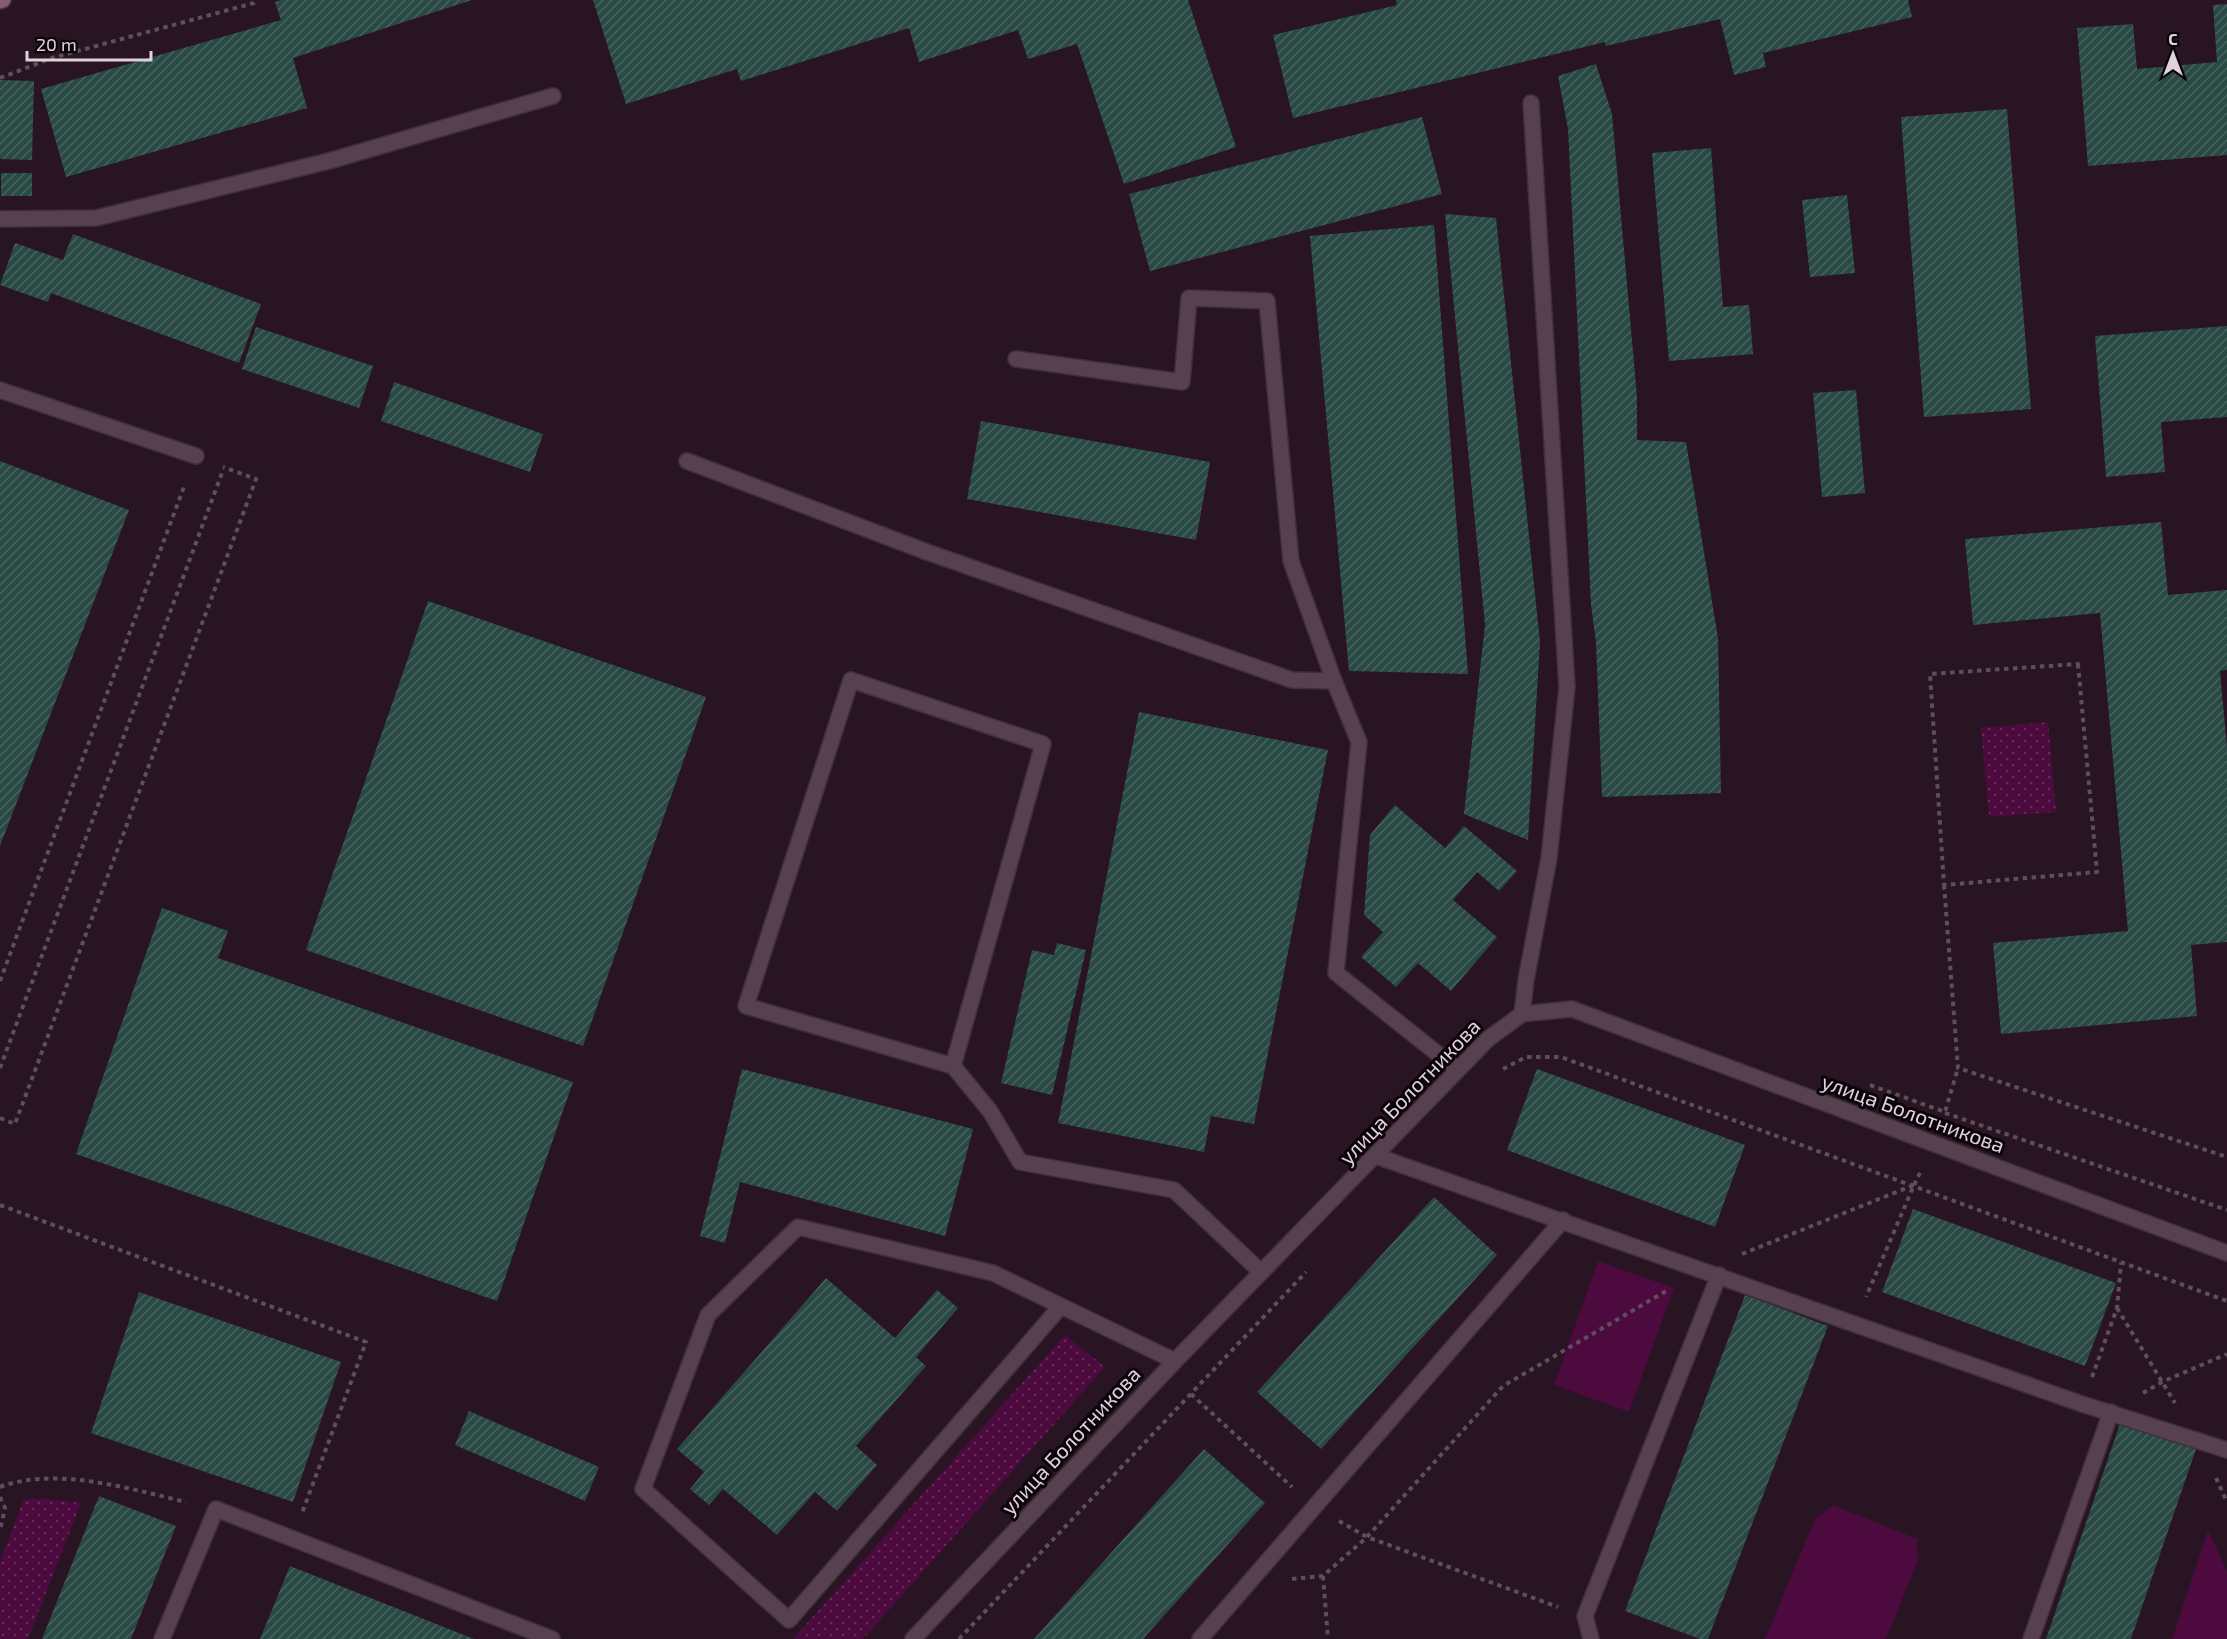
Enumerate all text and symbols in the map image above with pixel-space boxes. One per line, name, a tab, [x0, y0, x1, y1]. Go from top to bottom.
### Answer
scale bar	[27, 24, 152, 62]
north arrow	[2143, 24, 2203, 84]
text: С	[2168, 29, 2178, 48]
text: 20 m	[36, 33, 77, 55]
street label: улица Болотникова	[1333, 1013, 1486, 1170]
street label: улица Болотникова	[1818, 1068, 2008, 1158]
street label: улица Болотникова	[995, 1361, 1145, 1520]

